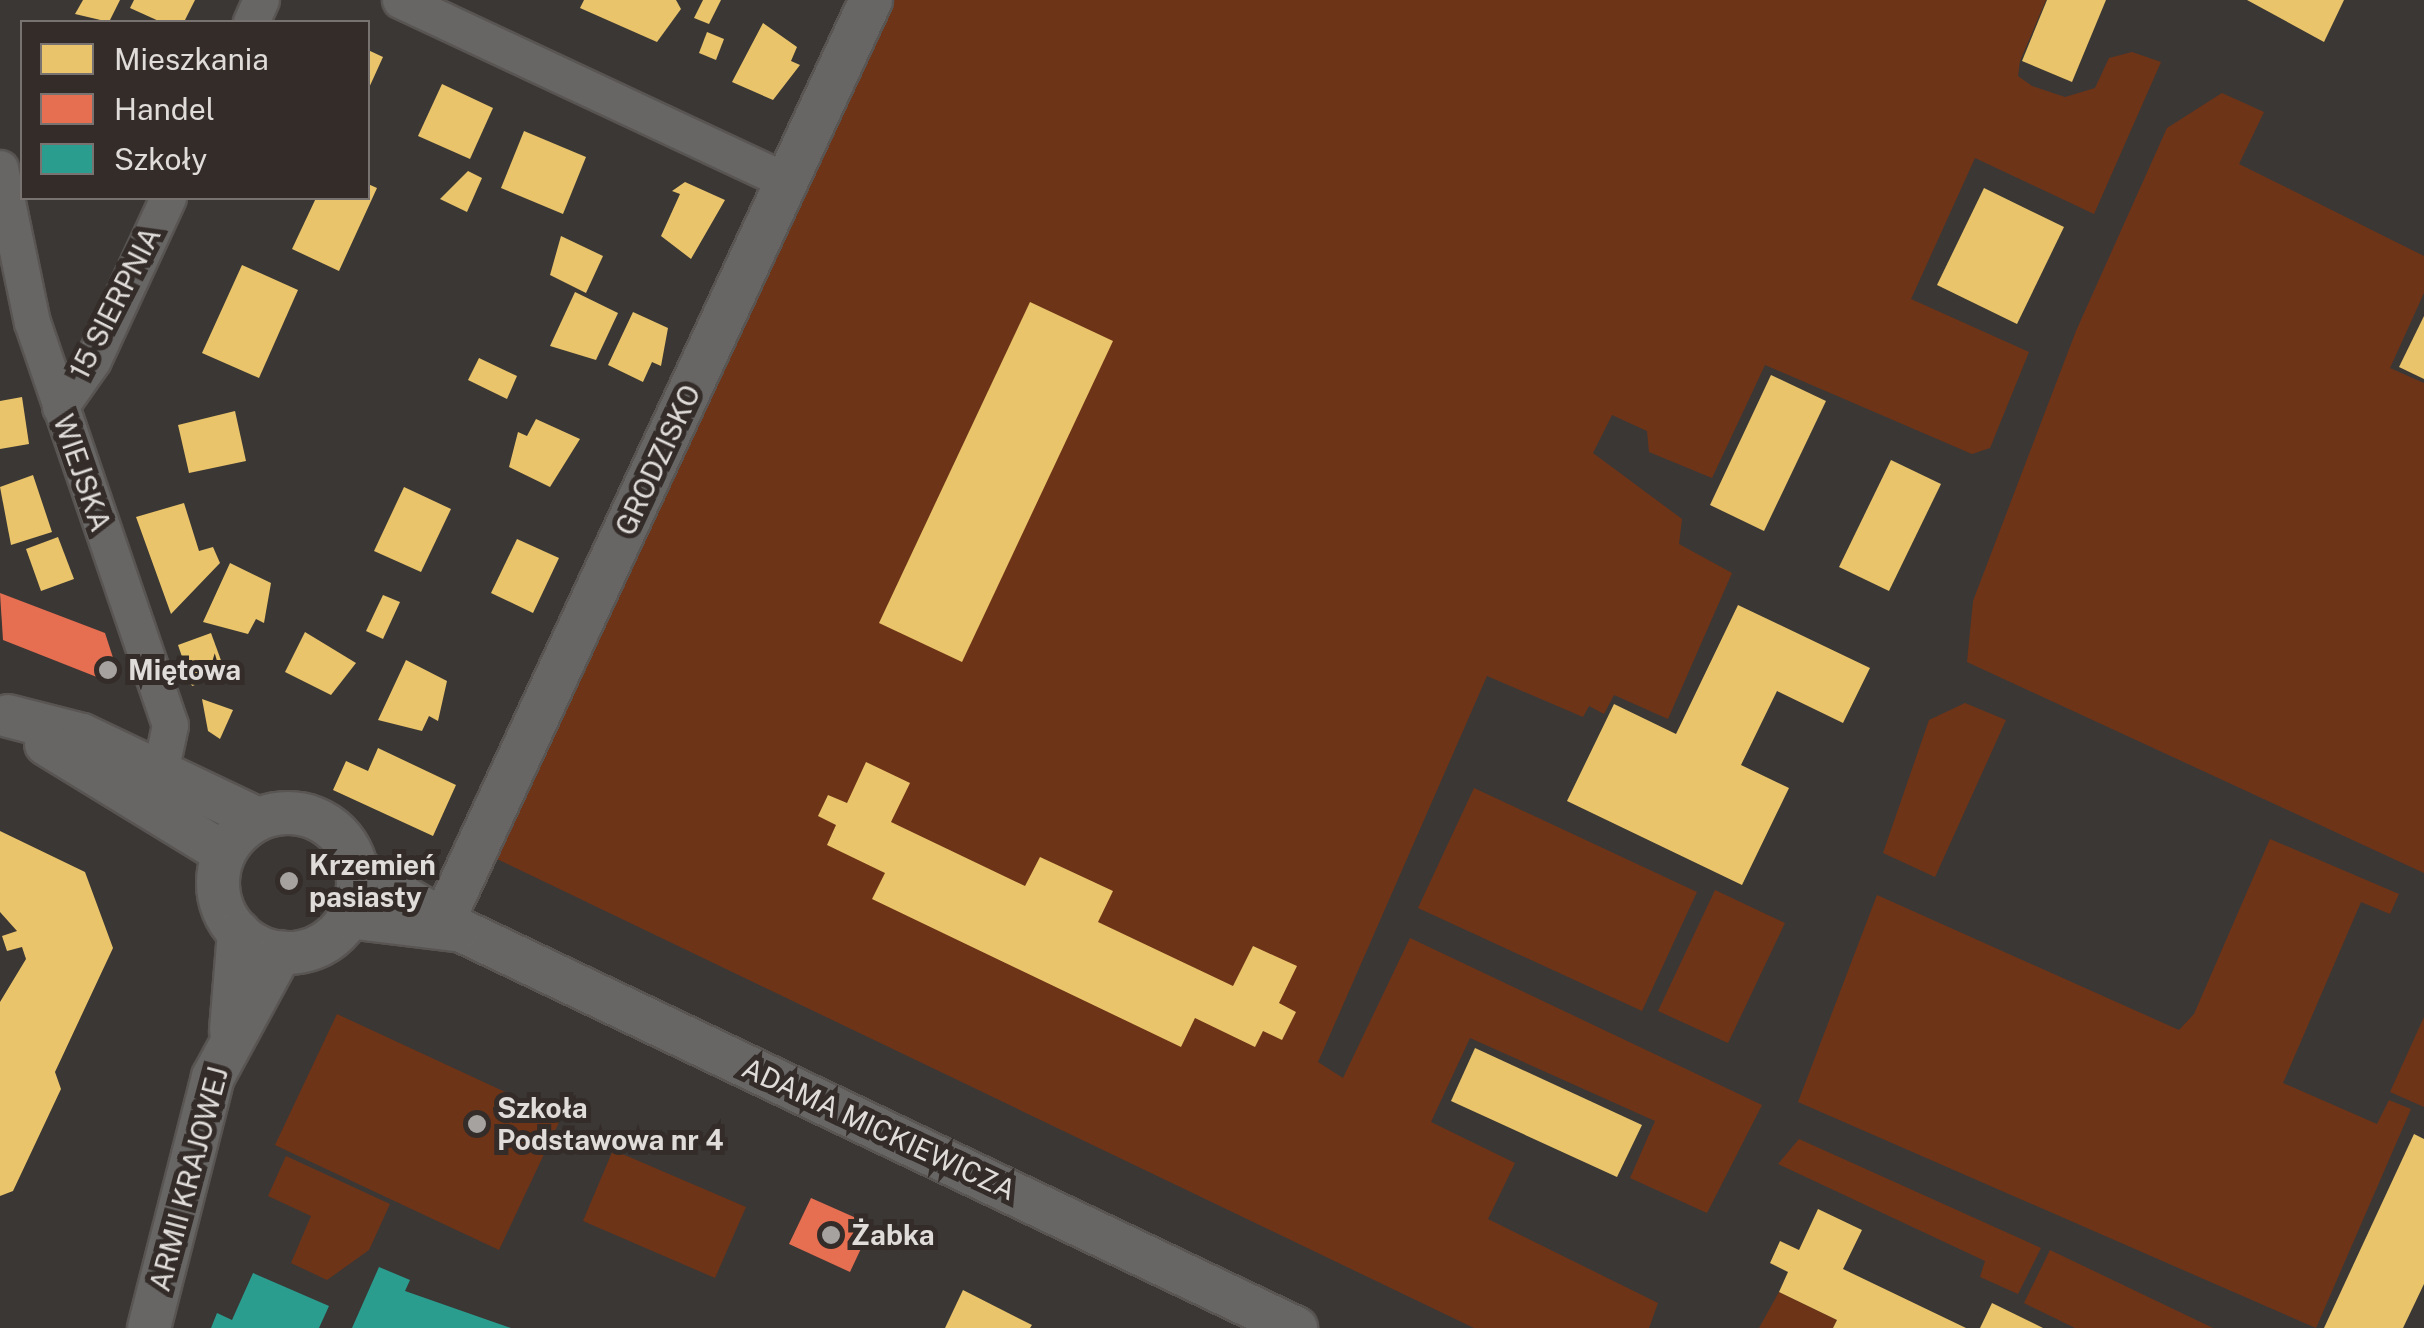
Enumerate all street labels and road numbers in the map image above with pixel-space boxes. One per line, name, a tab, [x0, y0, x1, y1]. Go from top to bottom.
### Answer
street label: 15 SIERPNIA	[62, 221, 168, 385]
street label: GRODZISKO	[609, 379, 707, 541]
street label: WIEJSKA	[46, 410, 118, 536]
street label: ADAMA MICKIEWICZA	[737, 1051, 1021, 1207]
street label: ARMII KRAJOWEJ	[143, 1063, 235, 1295]

